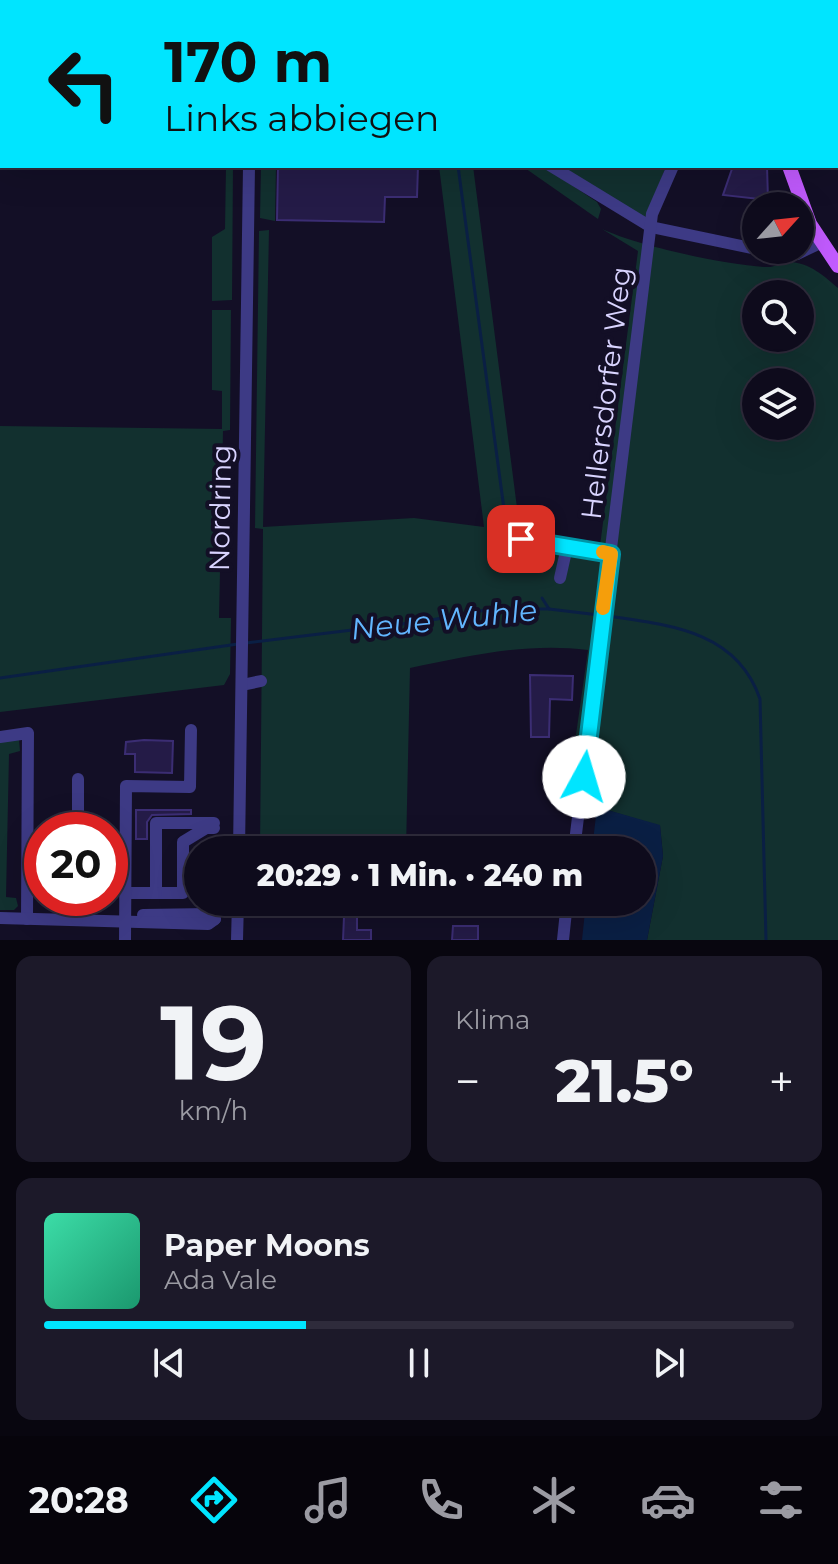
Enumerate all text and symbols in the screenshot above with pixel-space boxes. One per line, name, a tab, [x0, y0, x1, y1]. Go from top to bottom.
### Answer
text: 170 m	[164, 28, 332, 96]
icon: left	[32, 32, 136, 136]
text: Links abbiegen	[164, 96, 439, 140]
north arrow	[742, 192, 814, 264]
map controls	[742, 192, 814, 440]
street label: Hellersdorfer Weg	[574, 265, 638, 521]
button: search	[742, 280, 814, 352]
button: layers	[742, 368, 814, 440]
street label: Nordring	[202, 444, 238, 572]
pin	[487, 505, 555, 573]
icon: arrive	[499, 517, 543, 561]
water label: Neue Wuhle	[349, 591, 539, 648]
position arrow	[542, 735, 626, 819]
speed limit sign: 20	[24, 812, 128, 916]
text: 20:29 · 1 Min. · 240 m	[257, 857, 583, 894]
text: 19	[160, 979, 267, 1106]
text: Klima	[455, 1004, 530, 1036]
text: 21.5°	[555, 1044, 694, 1117]
text: −	[455, 1054, 480, 1108]
text: +	[769, 1054, 794, 1108]
text: km/h	[179, 1095, 248, 1127]
text: Paper Moons	[164, 1227, 370, 1264]
text: Ada Vale	[164, 1264, 277, 1296]
icon: previous	[147, 1341, 191, 1385]
icon: pause	[397, 1341, 441, 1385]
icon: next	[647, 1341, 691, 1385]
icon: directions	[186, 1472, 242, 1528]
icon: music	[300, 1472, 356, 1528]
icon: phone	[413, 1472, 469, 1528]
icon: climate	[526, 1472, 582, 1528]
icon: car	[640, 1472, 696, 1528]
icon: filters	[753, 1472, 809, 1528]
text: 20:28	[29, 1478, 129, 1522]

